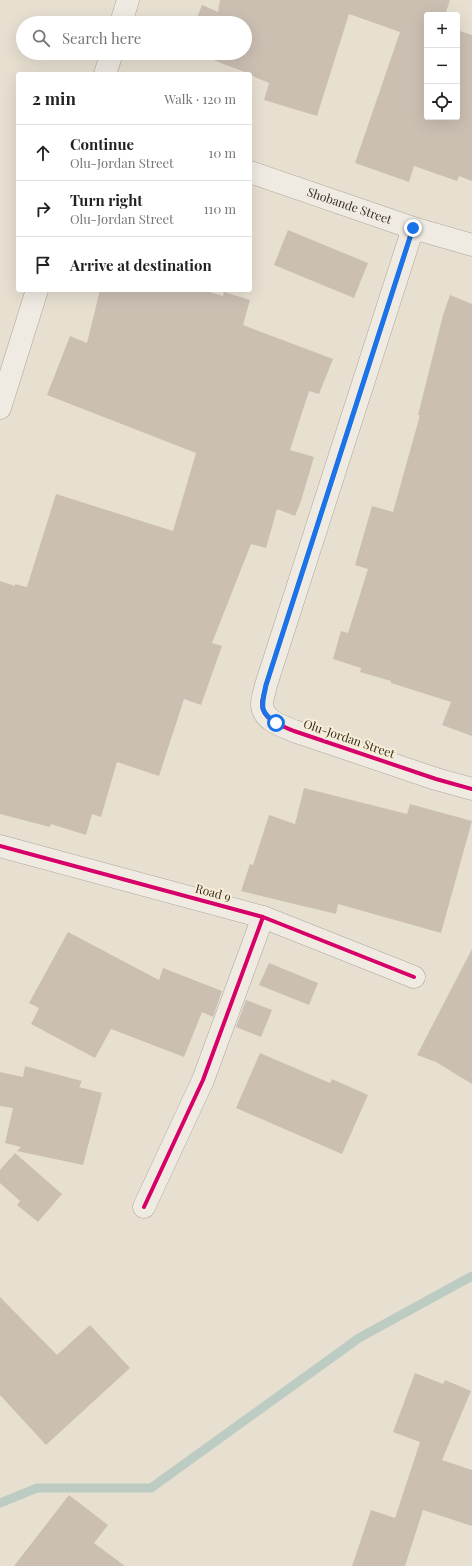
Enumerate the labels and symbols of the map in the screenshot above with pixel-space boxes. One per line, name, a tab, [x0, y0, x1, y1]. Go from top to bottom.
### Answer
street label: Shobande Street	[305, 183, 395, 227]
route end	[404, 219, 422, 237]
route start	[267, 714, 285, 732]
street label: Olu-Jordan Street	[301, 715, 398, 761]
street label: Road 9	[194, 880, 233, 904]

